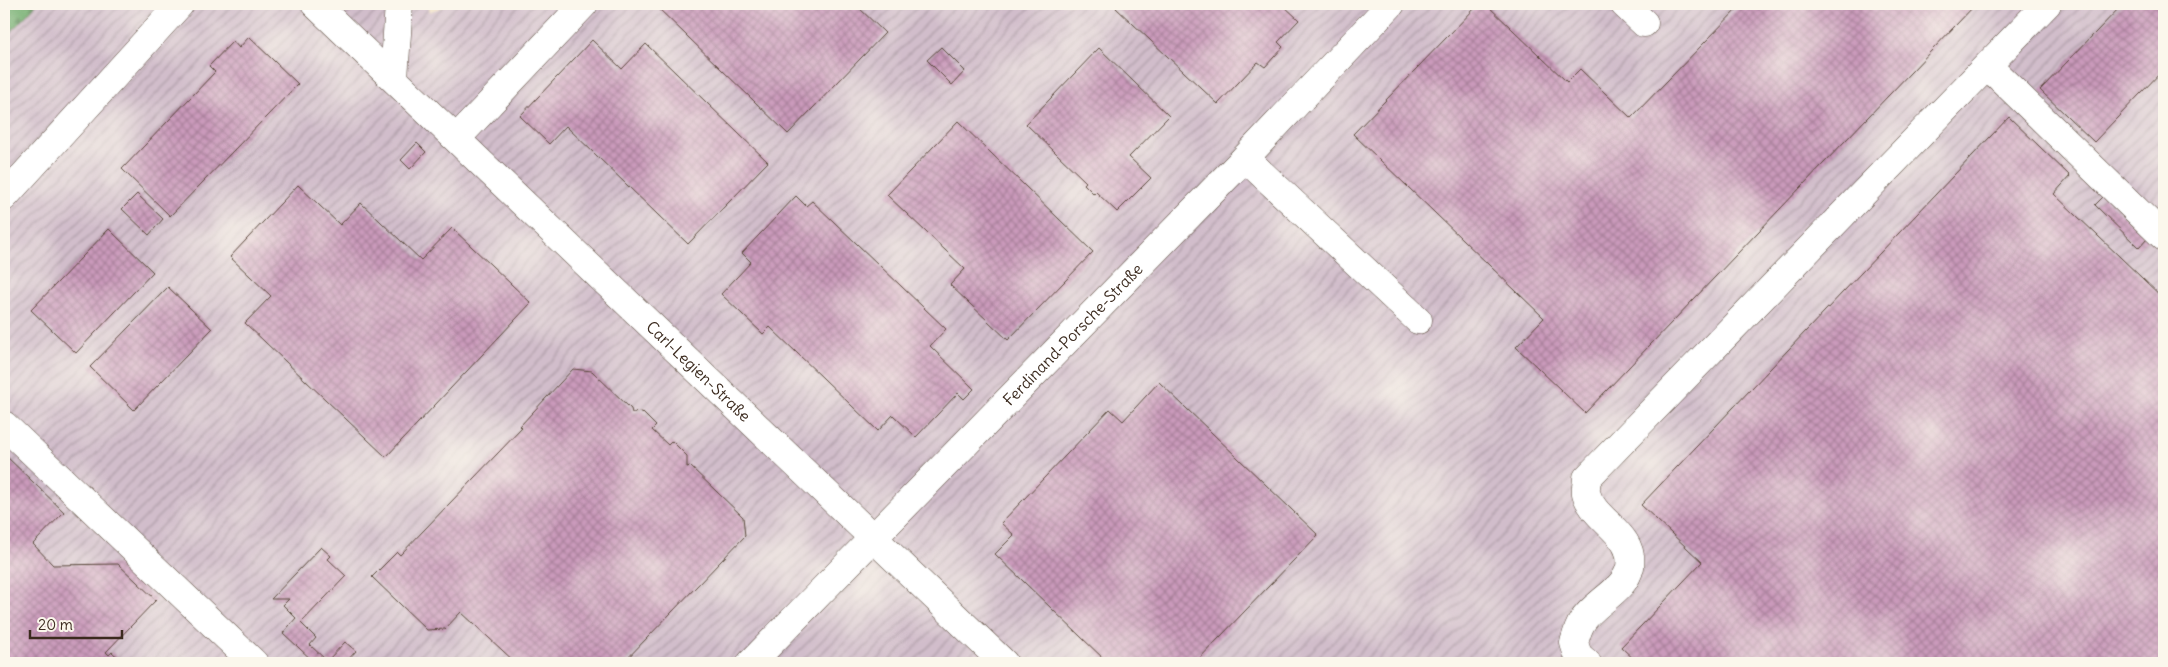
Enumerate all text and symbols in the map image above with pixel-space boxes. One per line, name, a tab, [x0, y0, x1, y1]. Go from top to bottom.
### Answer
street label: Ferdinand-Porsche-Straße	[999, 259, 1147, 410]
street label: Carl-Legien-Straße	[642, 316, 755, 426]
scale bar	[30, 607, 122, 639]
text: 20 m	[38, 615, 73, 634]

